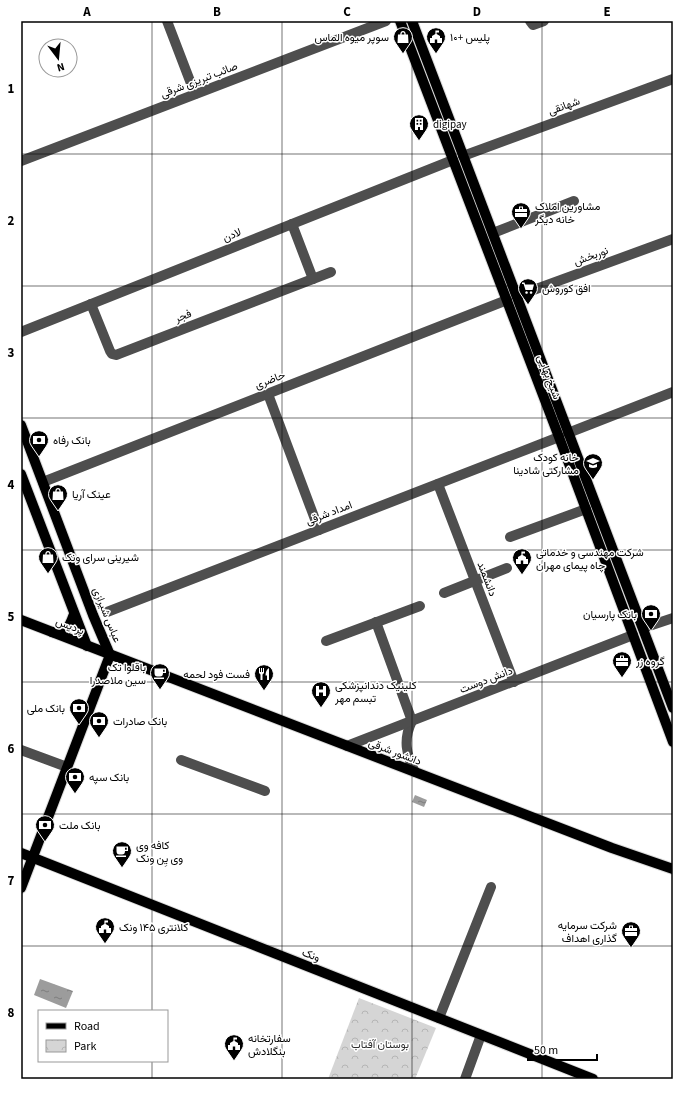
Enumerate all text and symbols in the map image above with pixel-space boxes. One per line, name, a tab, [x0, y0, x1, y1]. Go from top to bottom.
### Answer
text: A	[82, 3, 91, 21]
text: B	[213, 3, 221, 21]
text: C	[343, 3, 351, 21]
text: D	[473, 3, 481, 21]
text: E	[603, 3, 611, 21]
shop icon: سوپر میوه الماس	[392, 26, 414, 54]
public building icon: پلیس +۱۰	[425, 26, 447, 54]
place label: سوپر میوه الماس	[315, 30, 389, 45]
place label: پلیس +۱۰	[450, 30, 490, 45]
north arrow	[38, 38, 78, 78]
street label: صائب تبریزی شرقی	[158, 58, 240, 102]
text: N	[55, 59, 66, 75]
text: 1	[8, 80, 15, 98]
street label: شهانقی	[546, 93, 582, 119]
building icon: digipay	[408, 113, 430, 141]
place label: digipay	[433, 117, 467, 132]
place label: مشاورین املاک خانه دیگر	[534, 199, 600, 227]
office icon: مشاورین املاک خانه دیگر	[510, 201, 532, 229]
text: 2	[8, 212, 15, 230]
street label: لادن	[220, 224, 244, 246]
street label: نوربخش	[572, 243, 610, 269]
supermarket icon: افق کوروش	[517, 277, 539, 305]
place label: افق کوروش	[542, 281, 591, 296]
street label: فجر	[172, 306, 194, 326]
text: 3	[8, 344, 15, 362]
street label: شیخ بهایی	[534, 353, 564, 402]
street label: حاضری	[253, 367, 287, 393]
bank icon: بانک رفاه	[28, 429, 50, 457]
place label: بانک رفاه	[53, 433, 91, 448]
place label: خانه کودک مشارکتی شادینا	[513, 450, 579, 478]
school or university icon: خانه کودک مشارکتی شادینا	[582, 452, 604, 480]
text: 4	[8, 476, 15, 494]
shop icon: عینک آریا	[47, 483, 69, 511]
place label: عینک آریا	[72, 487, 111, 502]
street label: امداد شرقی	[304, 497, 354, 529]
place label: شرکت مهندسی و خدماتی چاه پیمای مهران	[536, 545, 644, 573]
shop icon: شیرینی سرای ونک	[37, 546, 59, 574]
public building icon: شرکت مهندسی و خدماتی چاه پیمای مهران	[511, 547, 533, 575]
place label: شیرینی سرای ونک	[62, 550, 139, 565]
street label: دانشمند	[474, 559, 500, 599]
street label: عباس شیرازی	[89, 585, 125, 645]
bank icon: بانک پارسیان	[640, 603, 662, 631]
place label: بانک پارسیان	[583, 607, 637, 622]
text: 5	[8, 608, 15, 626]
street label: پردیس	[54, 614, 87, 638]
office icon: گروه زر	[611, 650, 633, 678]
place label: گروه زر	[635, 654, 665, 669]
place label: باقلوا تک سین ملاصدرا	[90, 660, 146, 688]
cafe icon: باقلوا تک سین ملاصدرا	[149, 662, 171, 690]
restaurant icon: فست فود لحمه	[253, 663, 275, 691]
street label: دانش دوست	[457, 663, 515, 697]
place label: فست فود لحمه	[183, 667, 250, 682]
place label: کلینیک دندانپزشکی تبسم مهر	[334, 678, 417, 706]
hospital icon: کلینیک دندانپزشکی تبسم مهر	[310, 680, 332, 708]
bank icon: بانک ملی	[68, 697, 90, 725]
place label: بانک ملی	[27, 701, 65, 716]
bank icon: بانک صادرات	[88, 710, 110, 738]
place label: بانک صادرات	[113, 714, 167, 729]
street label: دانشور شرقی	[366, 735, 424, 769]
text: 6	[8, 740, 15, 758]
bank icon: بانک سپه	[64, 766, 86, 794]
place label: بانک سپه	[89, 770, 129, 785]
bank icon: بانک ملت	[34, 814, 56, 842]
place label: بانک ملت	[59, 818, 100, 833]
place label: کافه وی‌ وی‌ یِن ونک	[136, 838, 183, 866]
cafe icon: کافه وی‌ وی‌ یِن ونک	[111, 840, 133, 868]
text: 7	[8, 872, 15, 890]
public building icon: کلانتری ۱۴۵ ونک	[94, 916, 116, 944]
place label: شرکت سرمایه گذاری اهداف	[558, 918, 617, 946]
place label: کلانتری ۱۴۵ ونک	[119, 920, 188, 935]
office icon: شرکت سرمایه گذاری اهداف	[620, 920, 642, 948]
street label: ونک	[300, 945, 322, 965]
text: 8	[8, 1004, 15, 1022]
legend	[38, 1010, 168, 1062]
text: Road	[74, 1018, 100, 1035]
place label: سفارتخانه بنگلادش	[248, 1031, 291, 1059]
public building icon: سفارتخانه بنگلادش	[223, 1033, 245, 1061]
scale bar	[528, 1036, 597, 1062]
park label: بوستان آفتاب	[351, 1037, 409, 1052]
text: Park	[74, 1038, 96, 1055]
text: 50 m	[534, 1042, 558, 1059]

